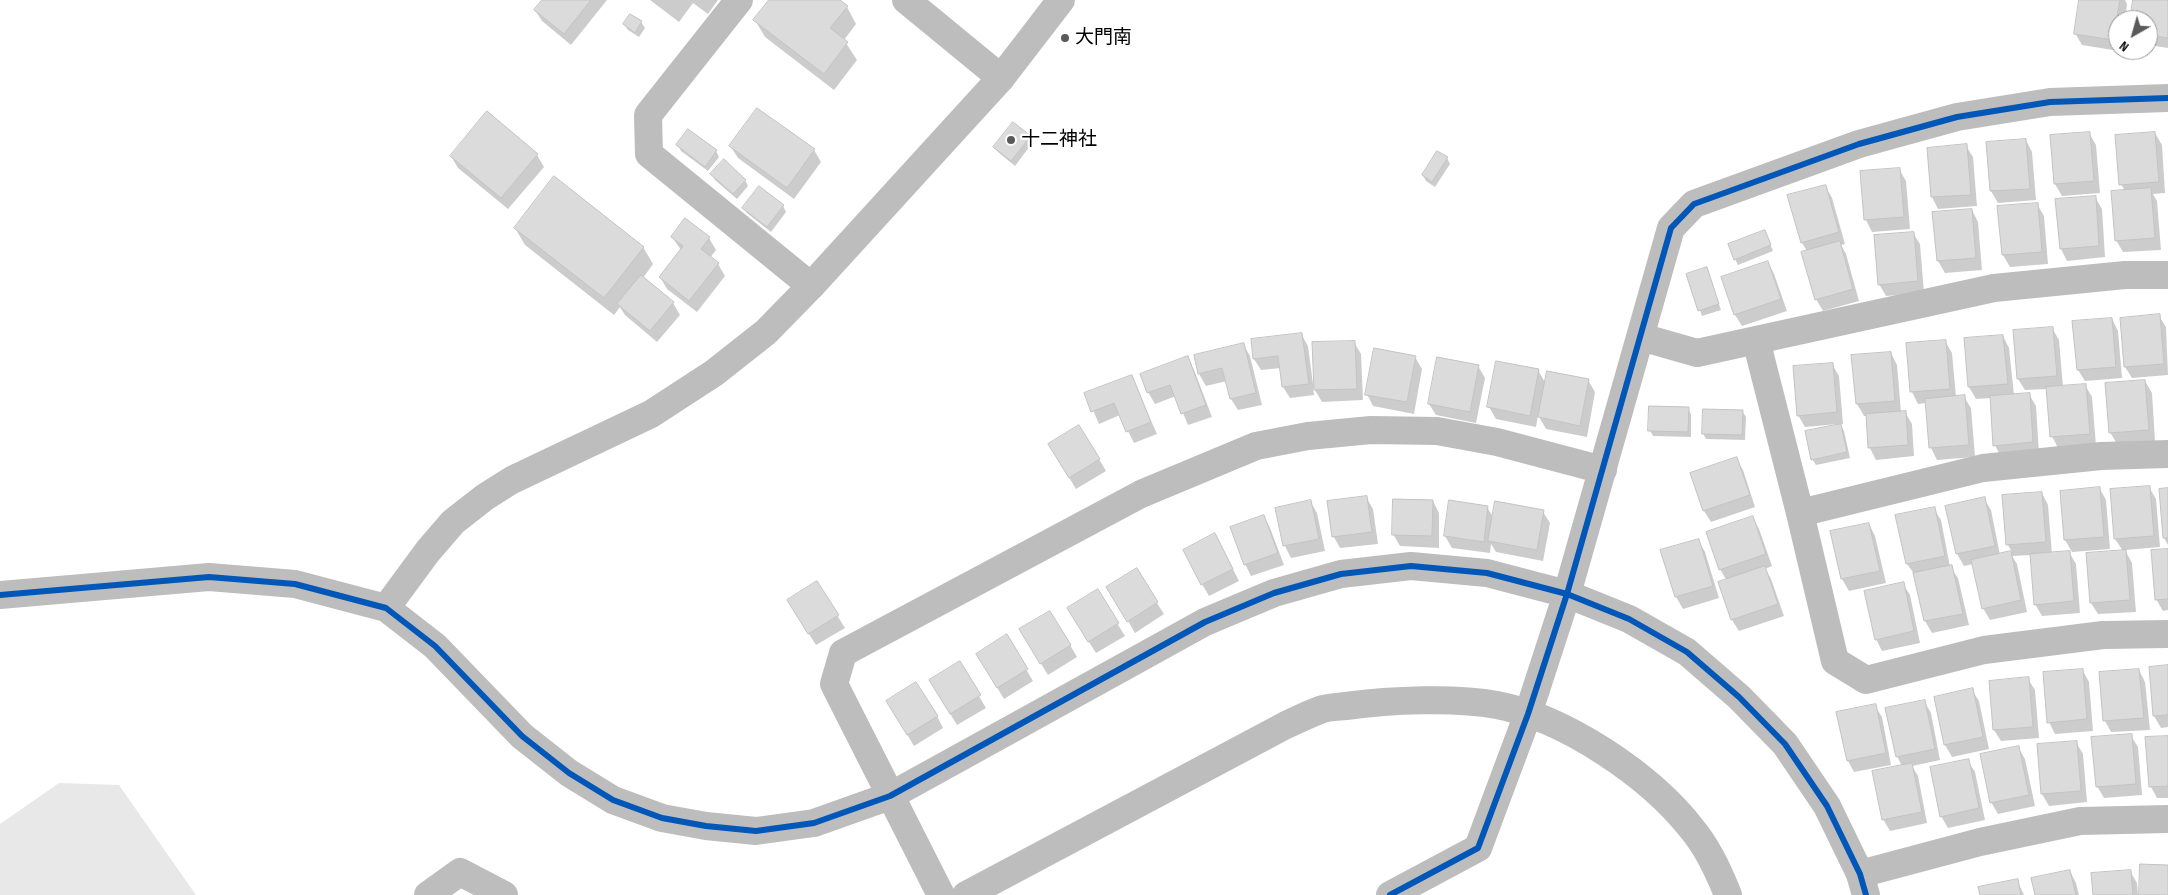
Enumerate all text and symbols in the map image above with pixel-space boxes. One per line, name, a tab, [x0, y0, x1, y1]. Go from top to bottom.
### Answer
north arrow	[2108, 10, 2158, 60]
place label: 大門南	[1075, 27, 1132, 49]
marker: 大門南	[1059, 32, 1071, 44]
text: N	[2116, 37, 2132, 55]
place label: 十二神社	[1021, 129, 1097, 151]
marker: 十二神社	[1005, 134, 1017, 146]

